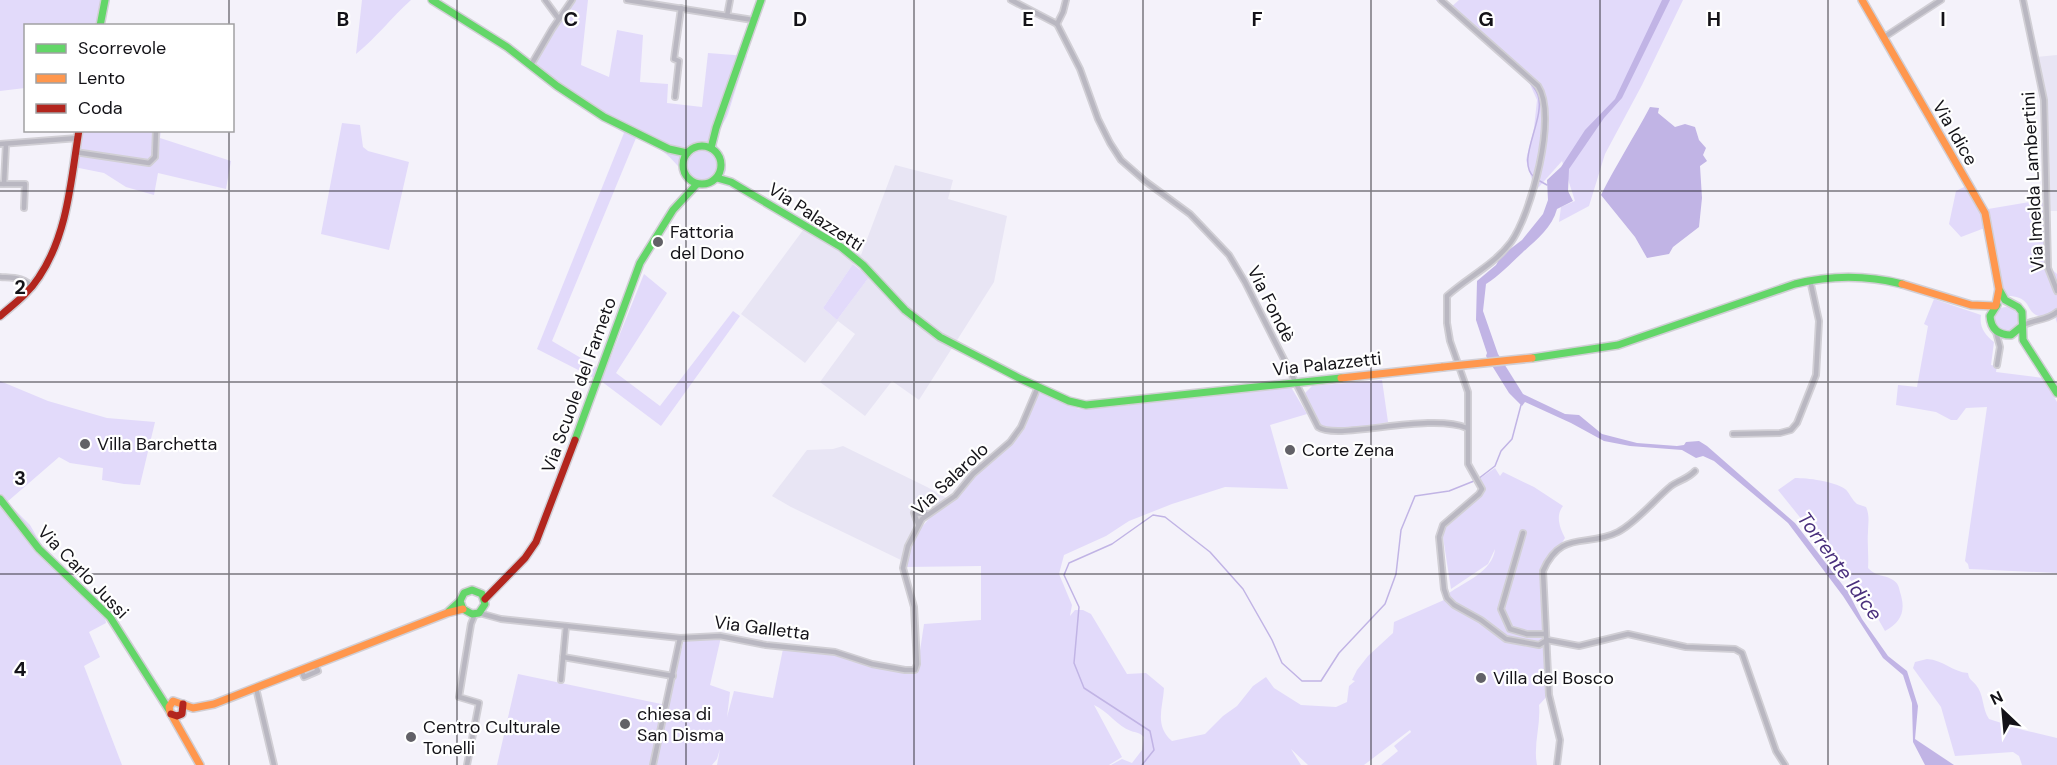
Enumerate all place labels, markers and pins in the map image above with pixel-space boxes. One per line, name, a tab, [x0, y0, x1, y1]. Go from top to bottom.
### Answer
place label: Fattoria del Dono	[670, 220, 744, 265]
marker: Fattoria del Dono	[651, 235, 665, 249]
place label: Villa Barchetta	[97, 432, 217, 456]
marker: Villa Barchetta	[78, 437, 92, 451]
place label: Corte Zena	[1302, 438, 1394, 462]
marker: Corte Zena	[1283, 443, 1297, 457]
place label: Villa del Bosco	[1493, 666, 1614, 690]
marker: Villa del Bosco	[1474, 671, 1488, 685]
place label: chiesa di San Disma	[637, 702, 724, 747]
place label: Centro Culturale Tonelli	[423, 715, 561, 760]
marker: chiesa di San Disma	[618, 717, 632, 731]
marker: Centro Culturale Tonelli	[404, 730, 418, 744]

